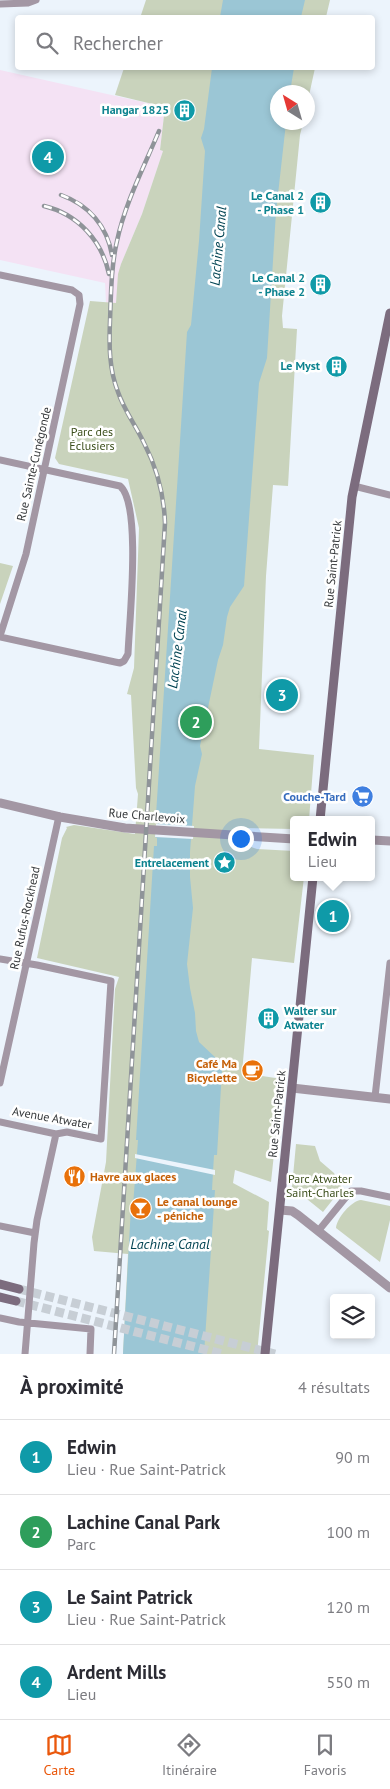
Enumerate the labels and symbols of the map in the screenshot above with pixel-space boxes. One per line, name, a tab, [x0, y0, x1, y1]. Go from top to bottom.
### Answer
north arrow	[270, 85, 315, 130]
building icon: Hangar 1825	[173, 98, 197, 122]
place label: Hangar 1825	[102, 102, 169, 117]
pin: 4	[32, 138, 64, 176]
place label: Le Canal 2 - Phase 1	[251, 188, 304, 217]
building icon: Le Canal 2 - Phase 1	[308, 191, 332, 215]
water label: Lachine Canal	[206, 205, 230, 286]
place label: Le Canal 2 - Phase 2	[252, 270, 305, 299]
building icon: Le Canal 2 - Phase 2	[309, 273, 333, 297]
building icon: Le Myst	[324, 354, 348, 378]
place label: Le Myst	[281, 358, 321, 373]
street label: Rue Sainte-Cunégonde	[13, 405, 54, 523]
park label: Parc des Éclusiers	[69, 424, 115, 453]
street label: Rue Saint-Patrick	[320, 519, 345, 608]
water label: Lachine Canal	[163, 608, 191, 690]
pin: 3	[266, 676, 298, 714]
pin: 2	[180, 703, 212, 741]
supermarket icon: Couche-Tard	[350, 785, 374, 809]
place label: Couche-Tard	[283, 789, 346, 804]
street label: Rue Charlevoix	[108, 805, 186, 826]
your location	[228, 826, 254, 852]
place icon: Entrelacement	[213, 851, 237, 875]
place label: Entrelacement	[135, 855, 210, 870]
street label: Rue Rufus-Rockhead	[6, 865, 43, 971]
pin: 1	[317, 897, 349, 935]
place label: Walter sur Atwater	[284, 1003, 337, 1032]
building icon: Walter sur Atwater	[256, 1006, 280, 1030]
place label: Café Ma Bicyclette	[187, 1056, 237, 1085]
cafe icon: Café Ma Bicyclette	[241, 1059, 265, 1083]
street label: Rue Saint-Patrick	[264, 1069, 289, 1158]
street label: Avenue Atwater	[11, 1103, 93, 1132]
restaurant icon: Havre aux glaces	[62, 1165, 86, 1189]
place label: Havre aux glaces	[90, 1169, 176, 1184]
park label: Parc Atwater Saint-Charles	[286, 1171, 354, 1200]
place label: Le canal lounge - péniche	[157, 1194, 238, 1223]
bar icon: Le canal lounge - péniche	[129, 1197, 153, 1221]
water label: Lachine Canal	[130, 1235, 210, 1253]

